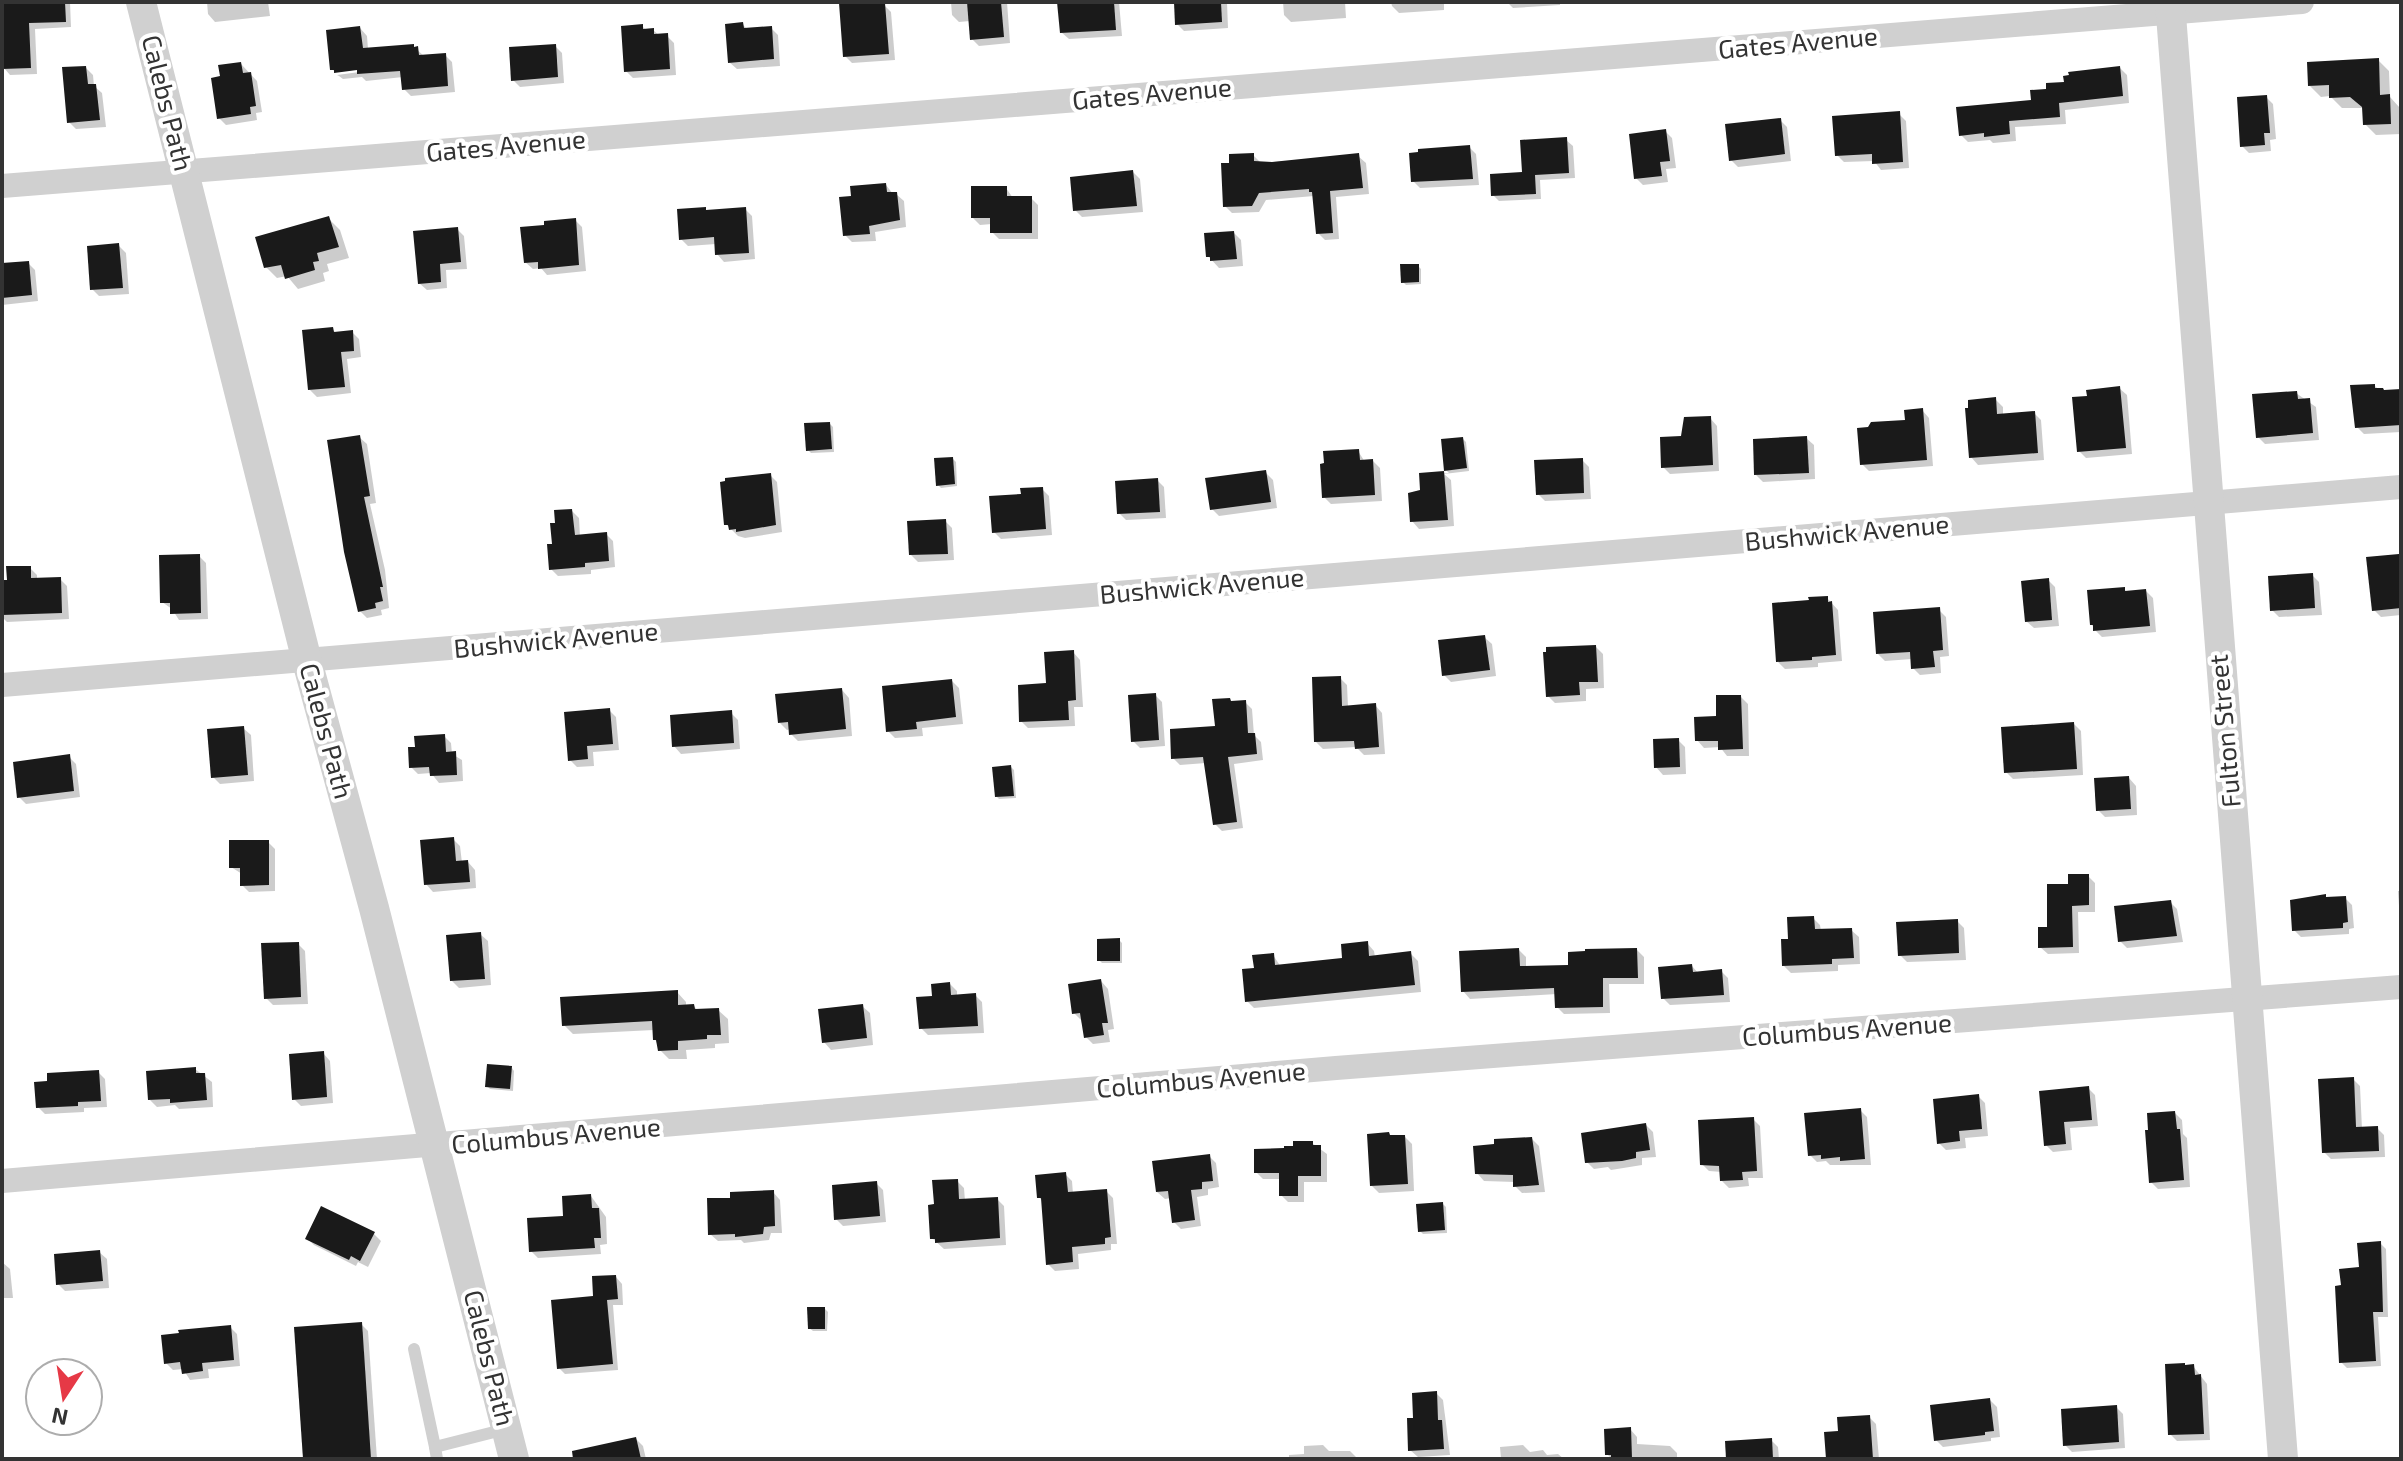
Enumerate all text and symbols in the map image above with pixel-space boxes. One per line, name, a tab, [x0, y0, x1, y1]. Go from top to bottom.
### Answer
street label: Gates Avenue	[1717, 19, 1879, 64]
street label: Calebs Path	[137, 31, 200, 174]
street label: Gates Avenue	[1071, 70, 1233, 115]
street label: Gates Avenue	[425, 122, 587, 167]
street label: Bushwick Avenue	[1743, 507, 1950, 556]
street label: Bushwick Avenue	[1098, 560, 1305, 609]
street label: Bushwick Avenue	[452, 614, 659, 663]
street label: Fulton Street	[2201, 653, 2246, 809]
street label: Calebs Path	[294, 659, 360, 802]
street label: Columbus Avenue	[1741, 1006, 1953, 1051]
street label: Columbus Avenue	[1095, 1054, 1307, 1103]
street label: Columbus Avenue	[450, 1110, 662, 1159]
street label: Calebs Path	[459, 1286, 522, 1429]
north arrow	[24, 1357, 104, 1437]
text: N	[49, 1403, 70, 1432]

